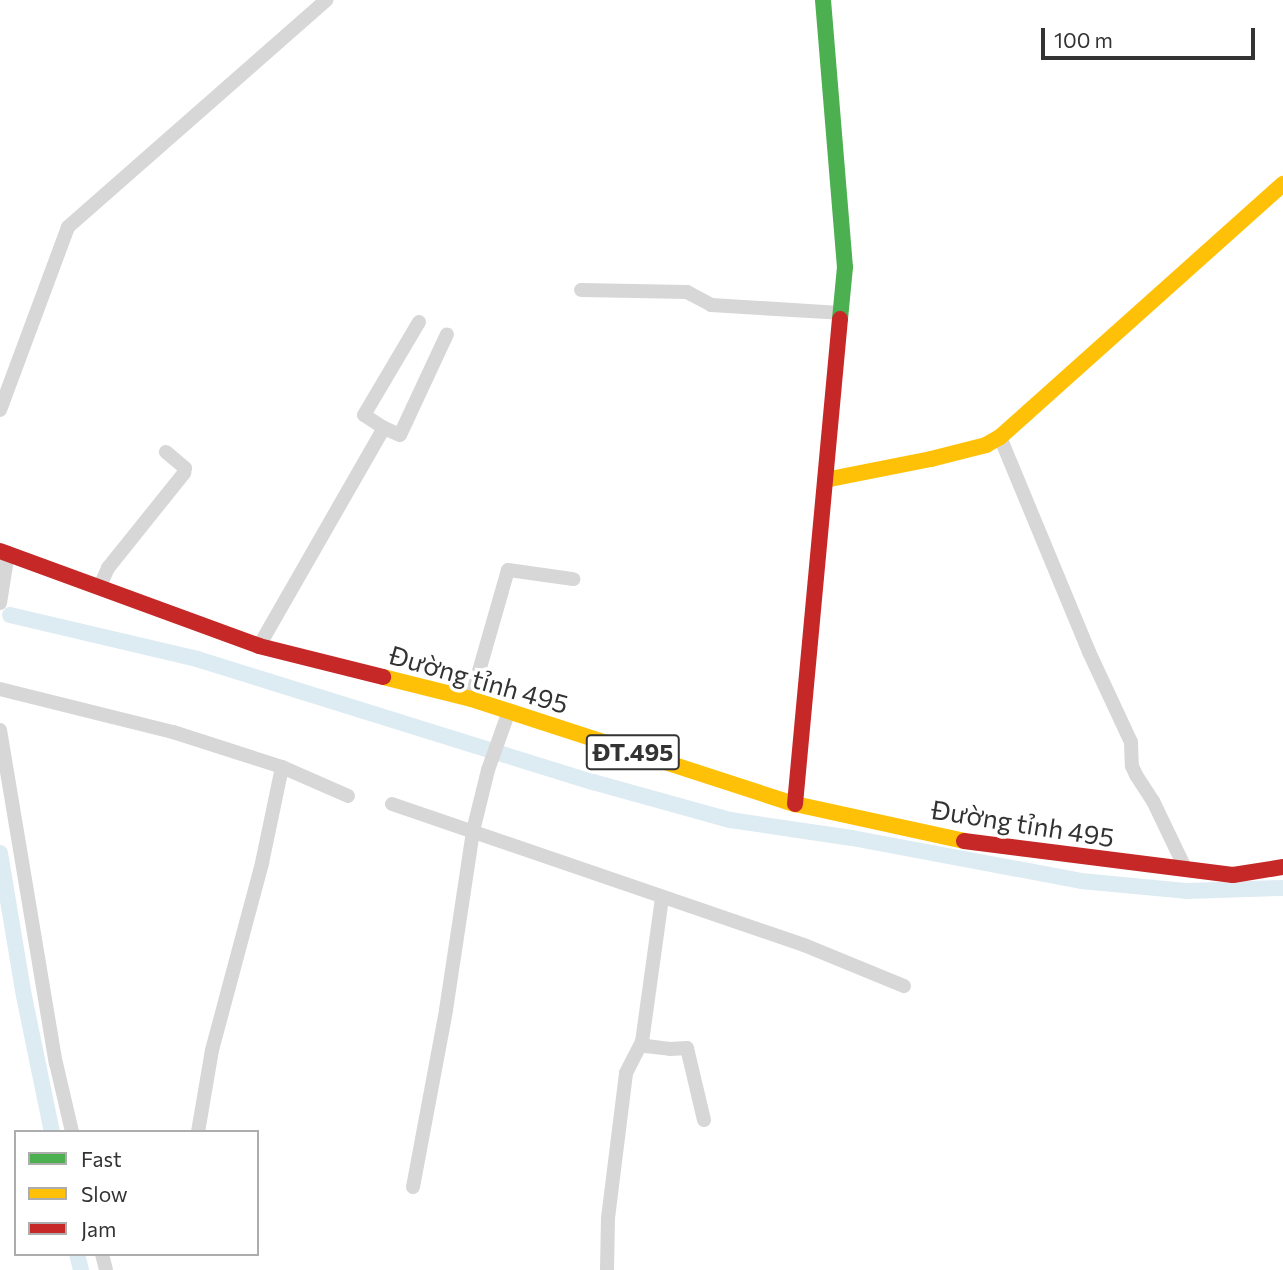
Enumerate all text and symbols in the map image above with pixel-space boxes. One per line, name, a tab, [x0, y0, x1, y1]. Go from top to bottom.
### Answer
scale bar	[1045, 14, 1258, 58]
text: 100 m	[1054, 27, 1113, 52]
street label: Đường tỉnh 495	[386, 639, 572, 719]
road number: ĐT.495	[586, 732, 680, 772]
street label: Đường tỉnh 495	[929, 793, 1117, 853]
legend	[14, 1130, 259, 1256]
text: Fast	[81, 1146, 122, 1171]
text: Slow	[81, 1181, 128, 1206]
text: Jam	[81, 1216, 116, 1241]

